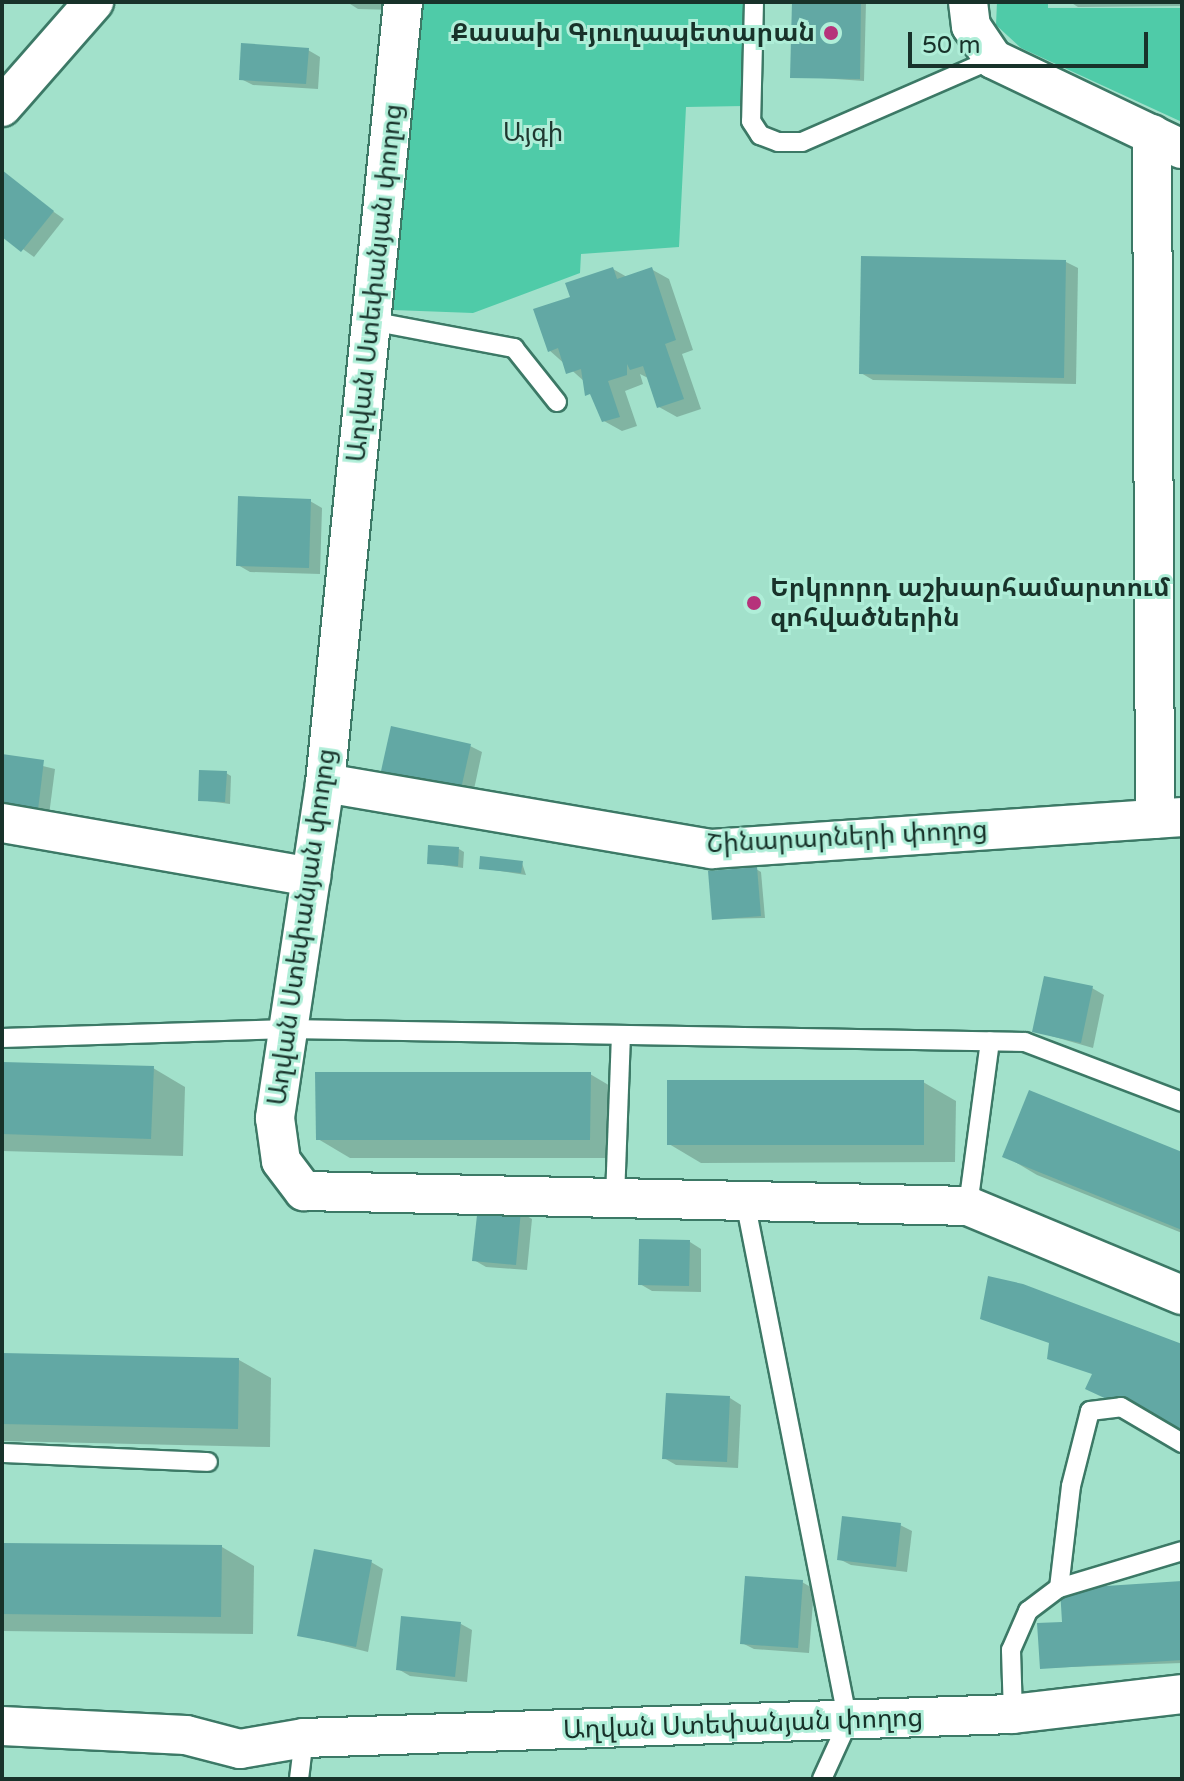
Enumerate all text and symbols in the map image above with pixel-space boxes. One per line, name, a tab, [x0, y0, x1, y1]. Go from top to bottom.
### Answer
scale bar	[912, 16, 1152, 66]
place label: Քասախ Գյուղապետարան	[451, 17, 815, 49]
marker: Քասախ Գյուղապետարան	[822, 24, 840, 42]
text: 50 m	[922, 31, 980, 60]
street label: Աղվան Ստեփանյան փողոց	[341, 102, 409, 464]
park label: Այգի	[503, 117, 563, 149]
place label: Երկրորդ աշխարհամարտում զոհվածներին	[770, 572, 1170, 634]
marker: Երկրորդ աշխարհամարտում զոհվածներին	[745, 594, 763, 612]
street label: Աղվան Ստեփանյան փողոց	[261, 747, 343, 1107]
street label: Շինարարների փողոց	[706, 814, 988, 860]
street label: Աղվան Ստեփանյան փողոց	[562, 1702, 924, 1746]

